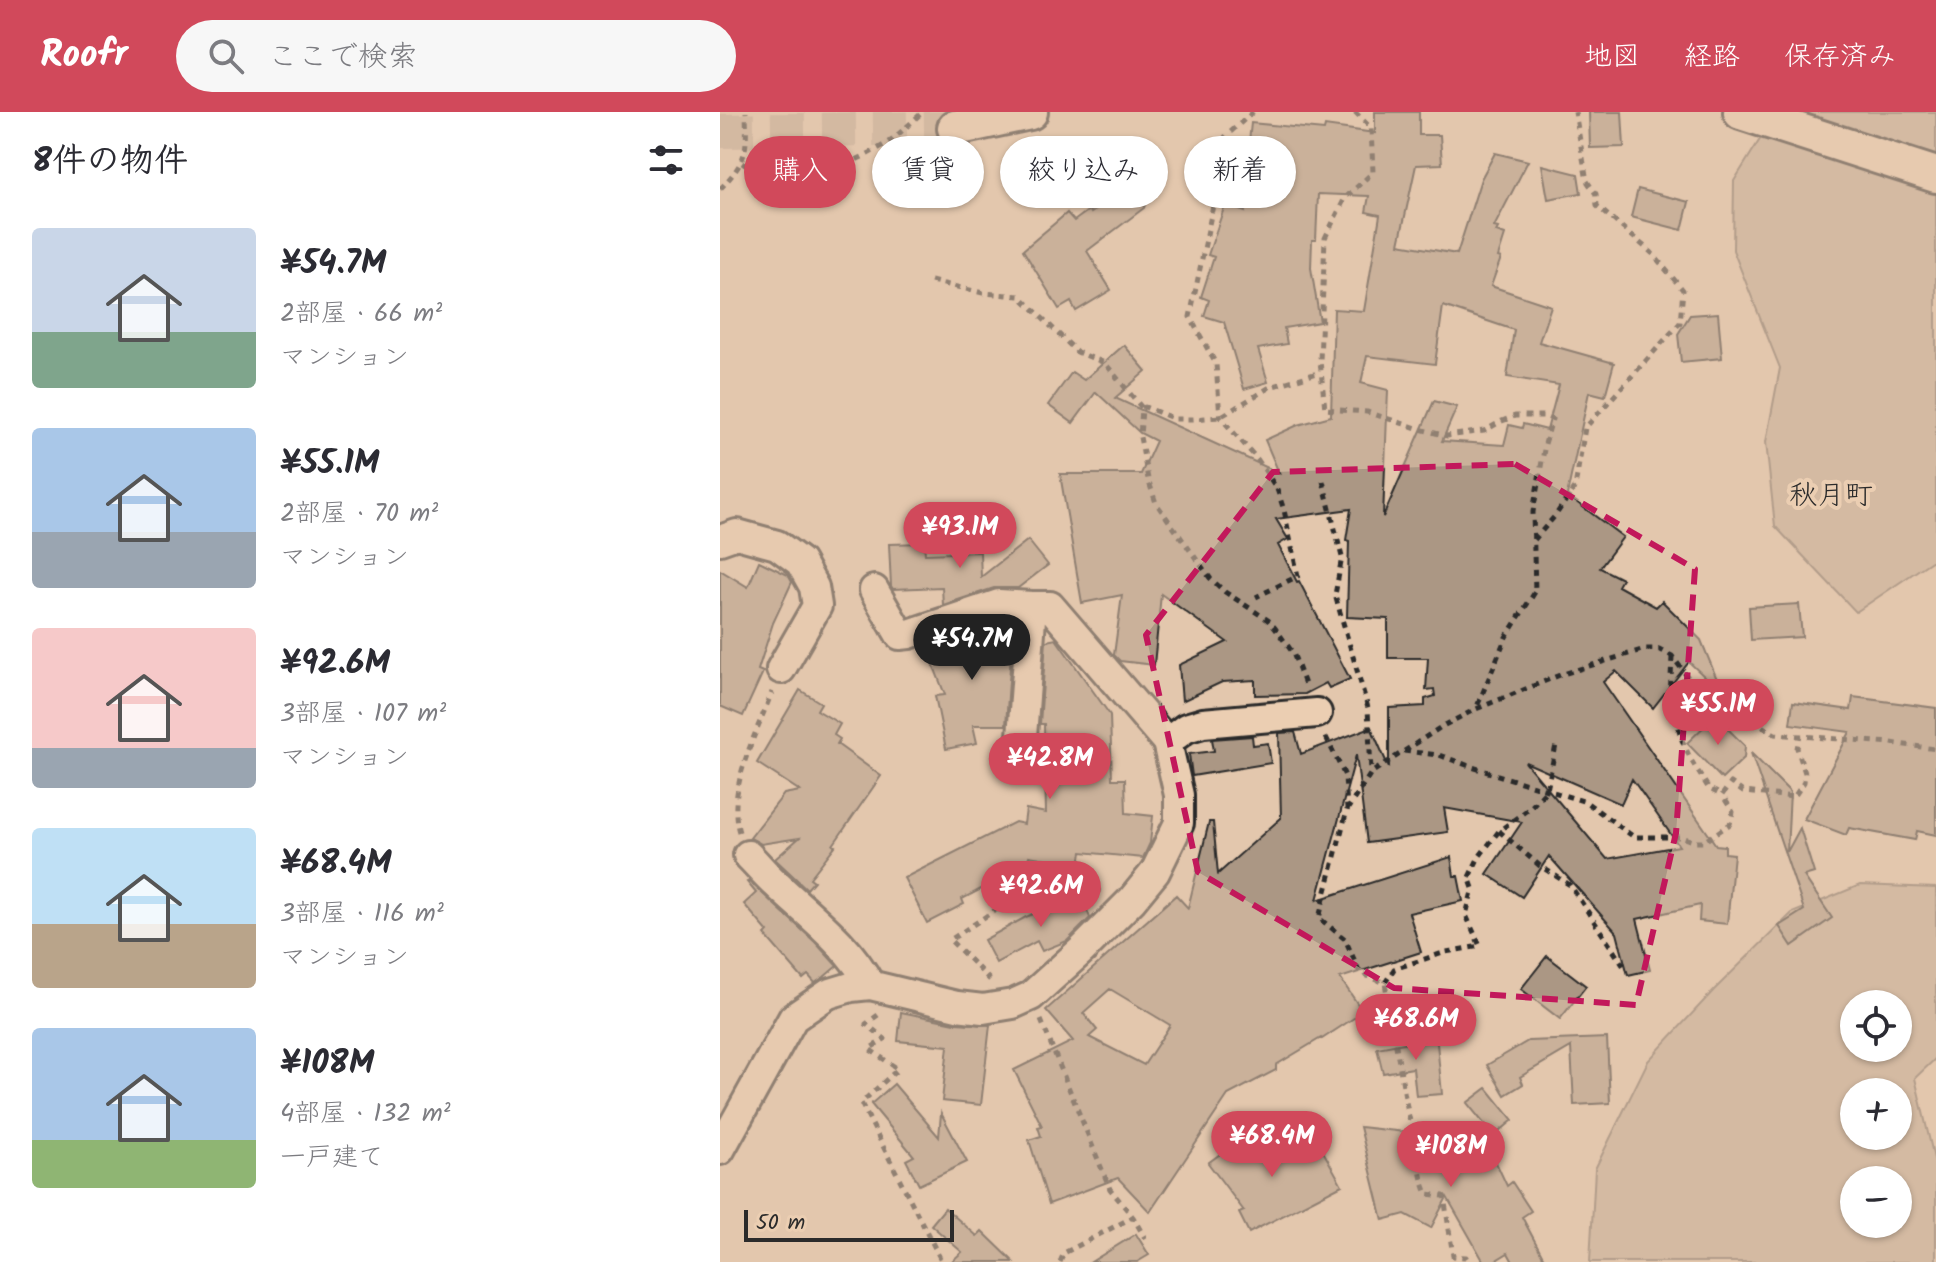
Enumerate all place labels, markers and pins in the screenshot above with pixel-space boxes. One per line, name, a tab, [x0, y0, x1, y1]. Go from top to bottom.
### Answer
pin: ¥93.1M	[895, 502, 1025, 570]
pin: ¥54.7M	[907, 614, 1037, 682]
pin: ¥55.1M	[1653, 679, 1783, 747]
pin: ¥42.8M	[985, 733, 1115, 801]
pin: ¥92.6M	[976, 861, 1106, 929]
pin: ¥68.6M	[1351, 994, 1481, 1062]
pin: ¥68.4M	[1207, 1111, 1337, 1179]
pin: ¥108M	[1395, 1121, 1507, 1189]

